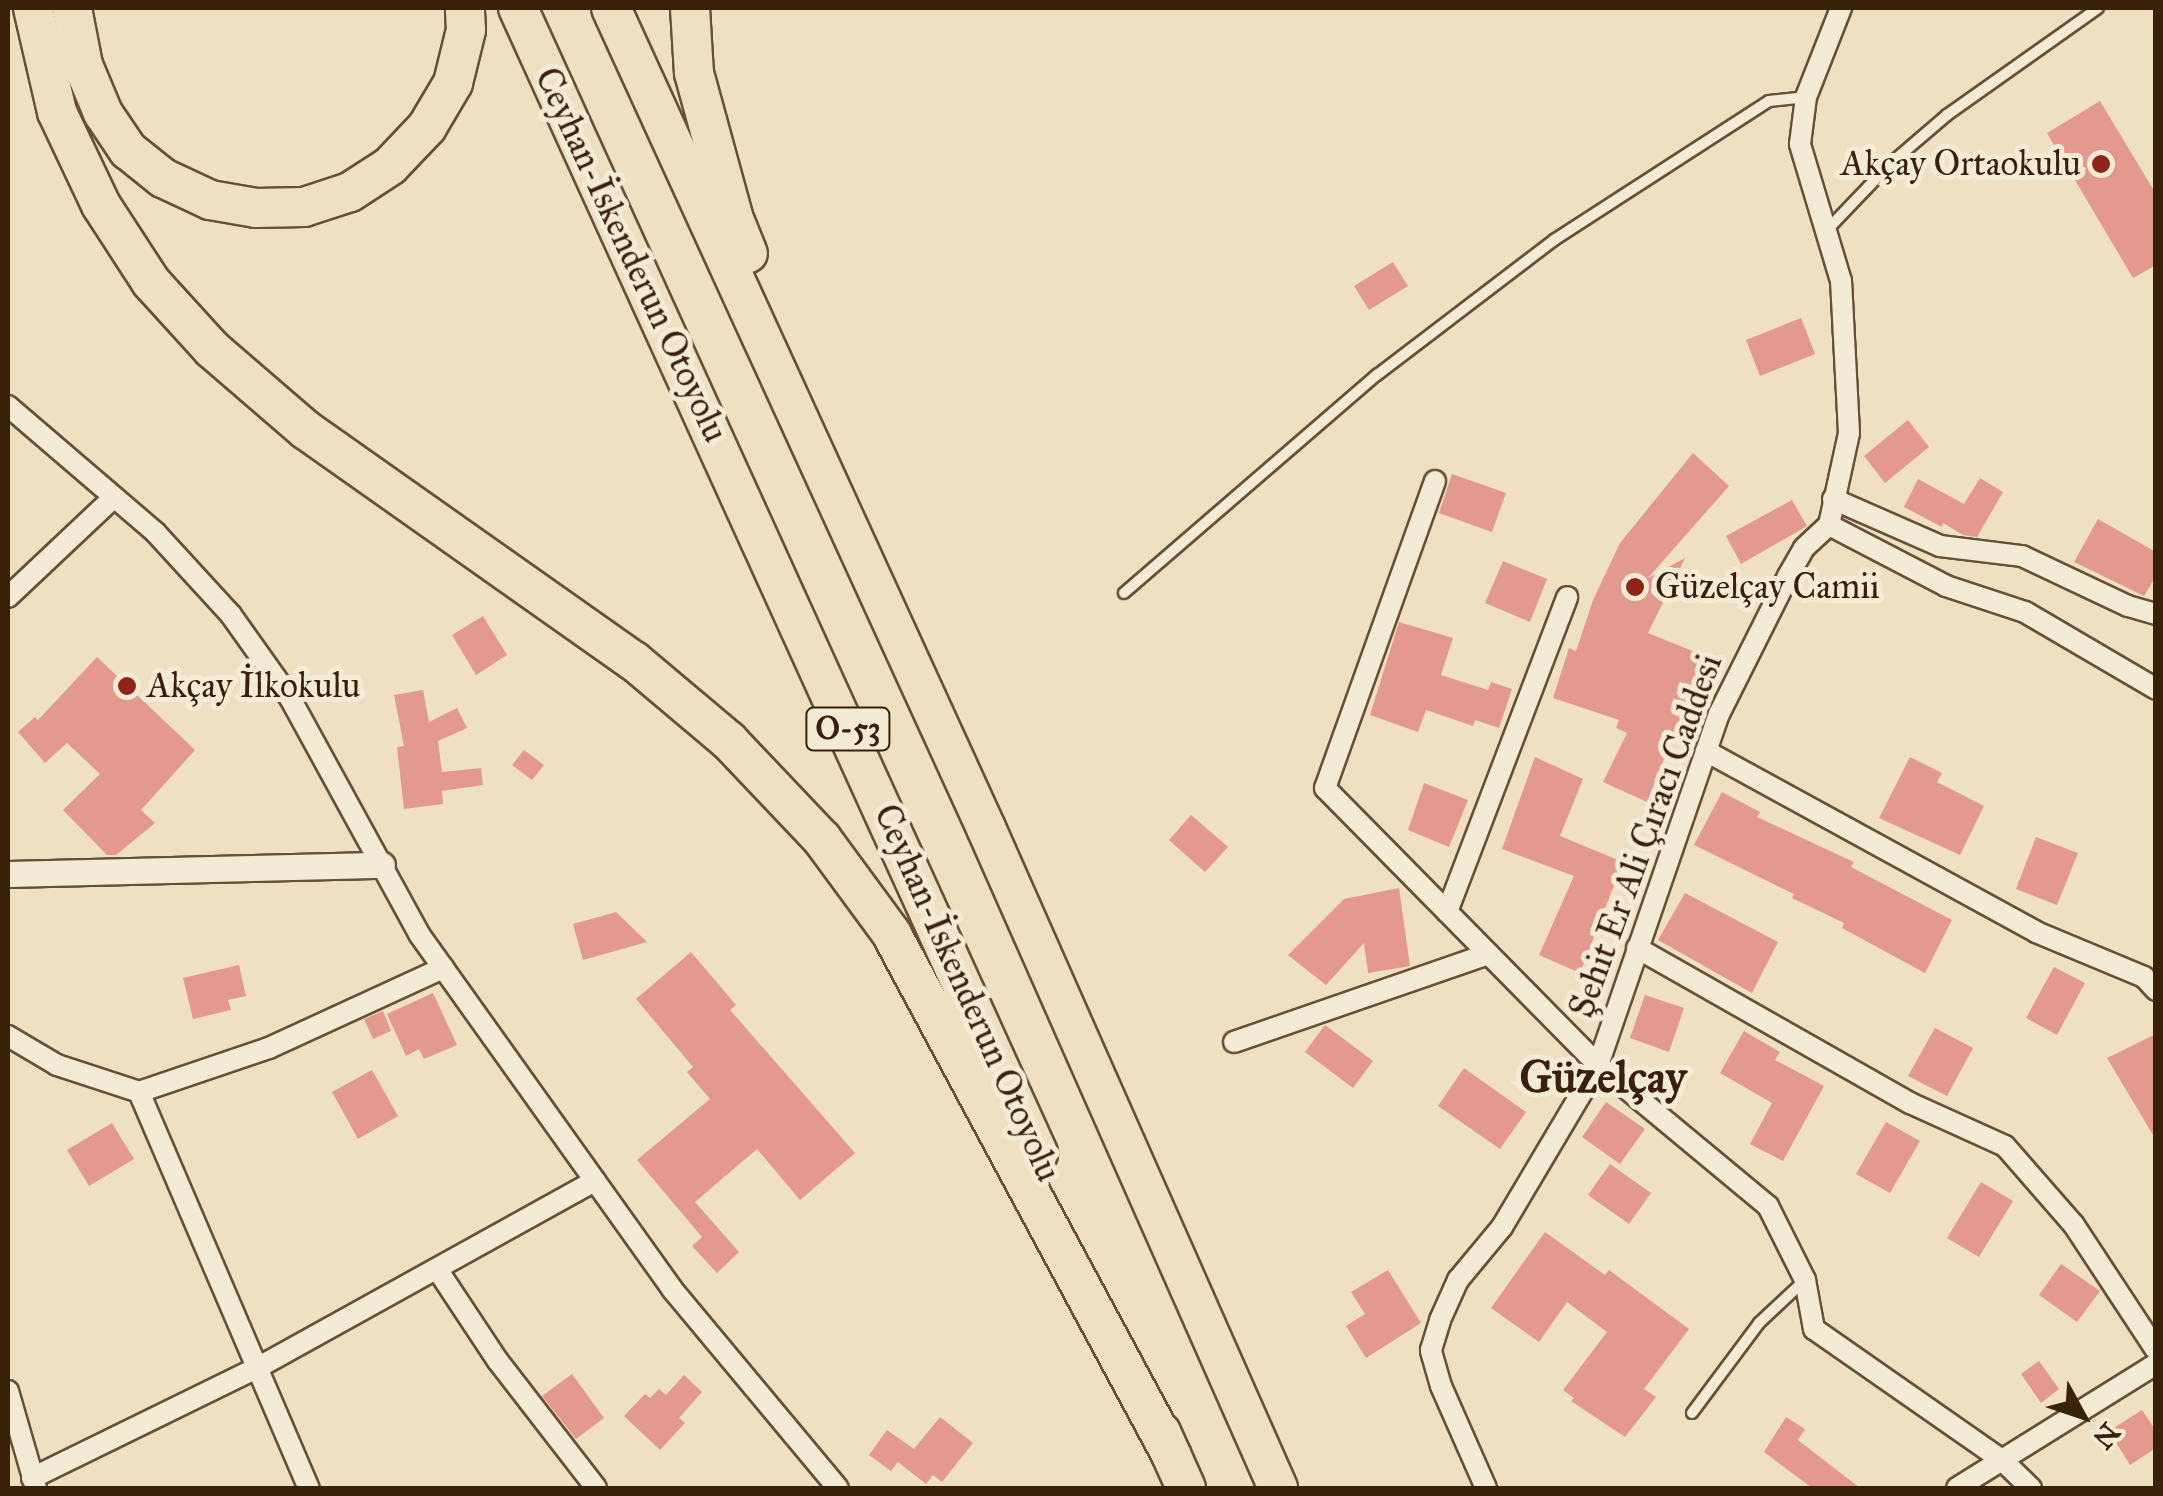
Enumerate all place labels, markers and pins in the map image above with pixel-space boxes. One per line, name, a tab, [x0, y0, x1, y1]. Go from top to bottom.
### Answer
place label: Akçay Ortaokulu	[1841, 143, 2081, 185]
marker: Akçay Ortaokulu	[2090, 153, 2112, 175]
place label: Güzelçay Camii	[1655, 566, 1880, 608]
marker: Güzelçay Camii	[1624, 576, 1646, 598]
place label: Akçay İlkokulu	[147, 665, 361, 707]
marker: Akçay İlkokulu	[116, 675, 138, 697]

